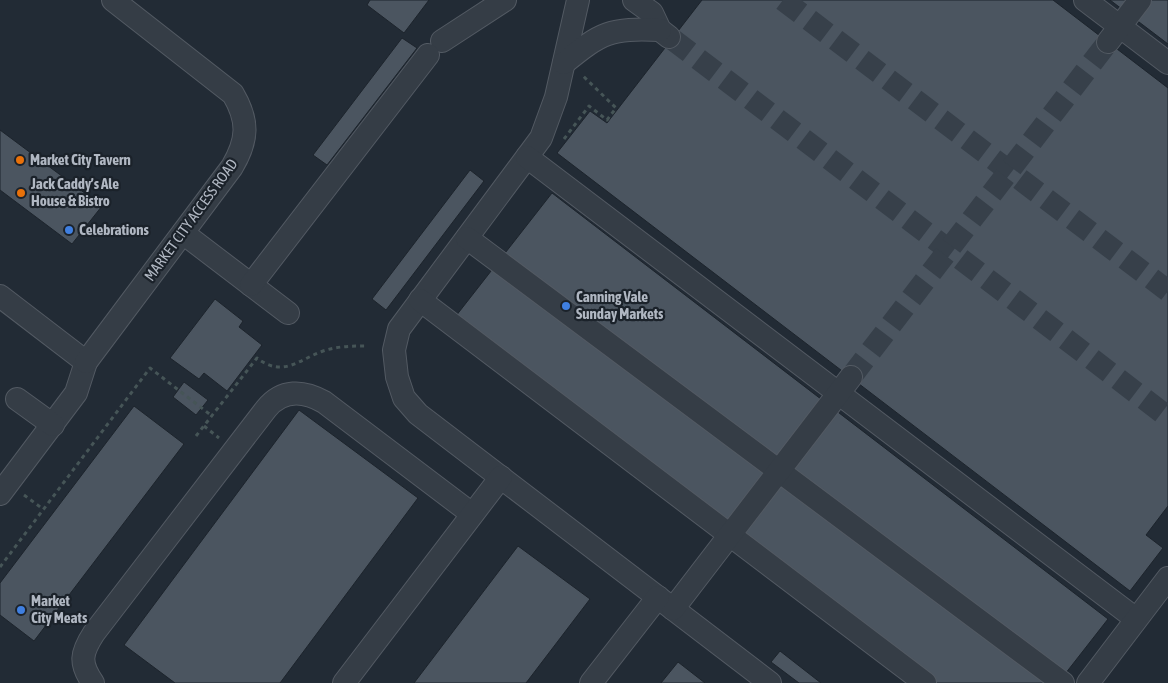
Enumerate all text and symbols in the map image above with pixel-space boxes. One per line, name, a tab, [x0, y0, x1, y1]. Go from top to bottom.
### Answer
place label: Market City Tavern	[30, 151, 131, 168]
marker: Market City Tavern	[14, 154, 26, 166]
street label: MARKET CITY ACCESS ROAD	[141, 155, 241, 284]
place label: Jack Caddy’s Ale House & Bistro	[30, 175, 119, 209]
marker: Jack Caddy’s Ale House & Bistro	[15, 187, 27, 199]
place label: Celebrations	[79, 221, 150, 238]
marker: Celebrations	[63, 224, 75, 236]
place label: Canning Vale Sunday Markets	[576, 288, 664, 322]
marker: Canning Vale Sunday Markets	[560, 300, 572, 312]
place label: Market City Meats	[31, 592, 88, 626]
marker: Market City Meats	[15, 604, 27, 616]

